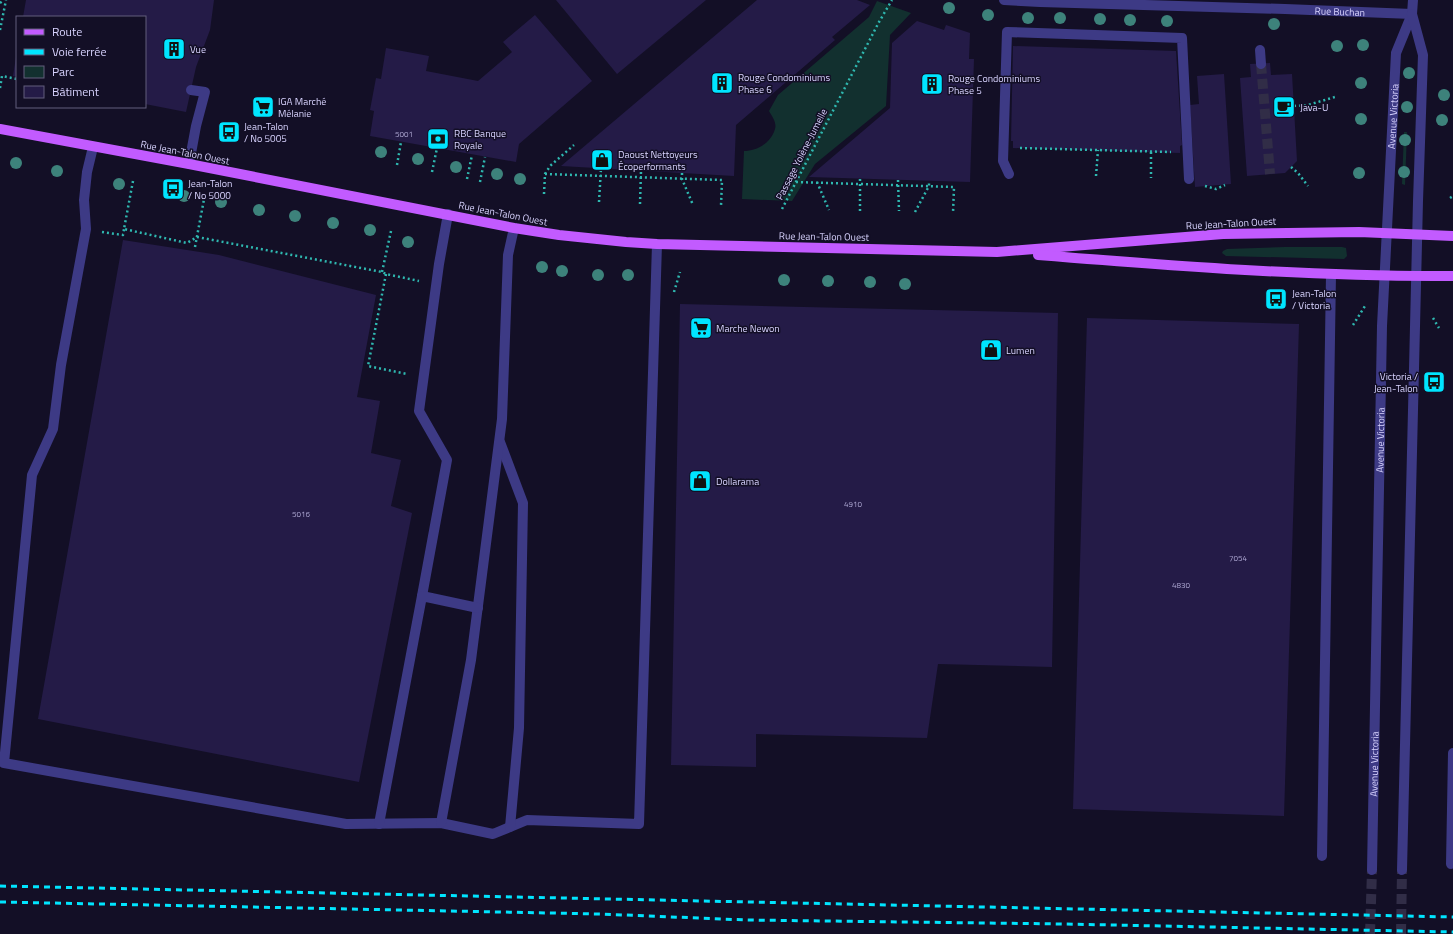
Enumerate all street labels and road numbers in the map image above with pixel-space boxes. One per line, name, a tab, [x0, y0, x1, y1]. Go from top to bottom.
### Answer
street label: Rue Buchan	[1314, 3, 1365, 20]
street label: Avenue Victoria	[1384, 83, 1402, 149]
street label: Passage Yolène-Jumelle	[772, 106, 831, 202]
street label: Rue Jean-Talon Ouest	[139, 137, 231, 169]
street label: Rue Jean-Talon Ouest	[457, 198, 549, 230]
street label: Rue Jean-Talon Ouest	[1186, 214, 1277, 233]
street label: Rue Jean-Talon Ouest	[779, 228, 870, 245]
street label: Avenue Victoria	[1372, 407, 1389, 473]
street label: Avenue Victoria	[1366, 731, 1383, 797]

